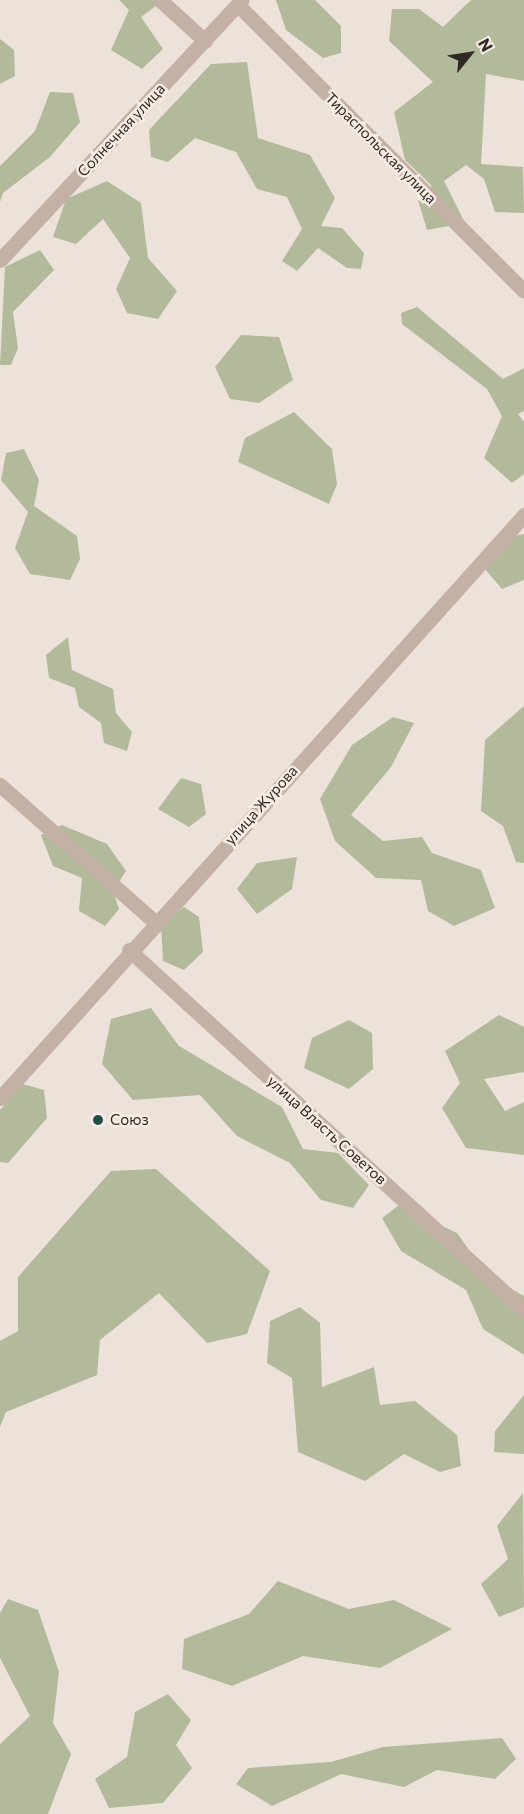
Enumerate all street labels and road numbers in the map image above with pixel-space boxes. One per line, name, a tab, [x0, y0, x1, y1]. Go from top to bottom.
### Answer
street label: Солнечная улица	[73, 80, 169, 180]
street label: Тираспольская улица	[322, 89, 440, 207]
street label: улица Журова	[221, 762, 301, 848]
street label: улица Власть Советов	[264, 1072, 390, 1188]

